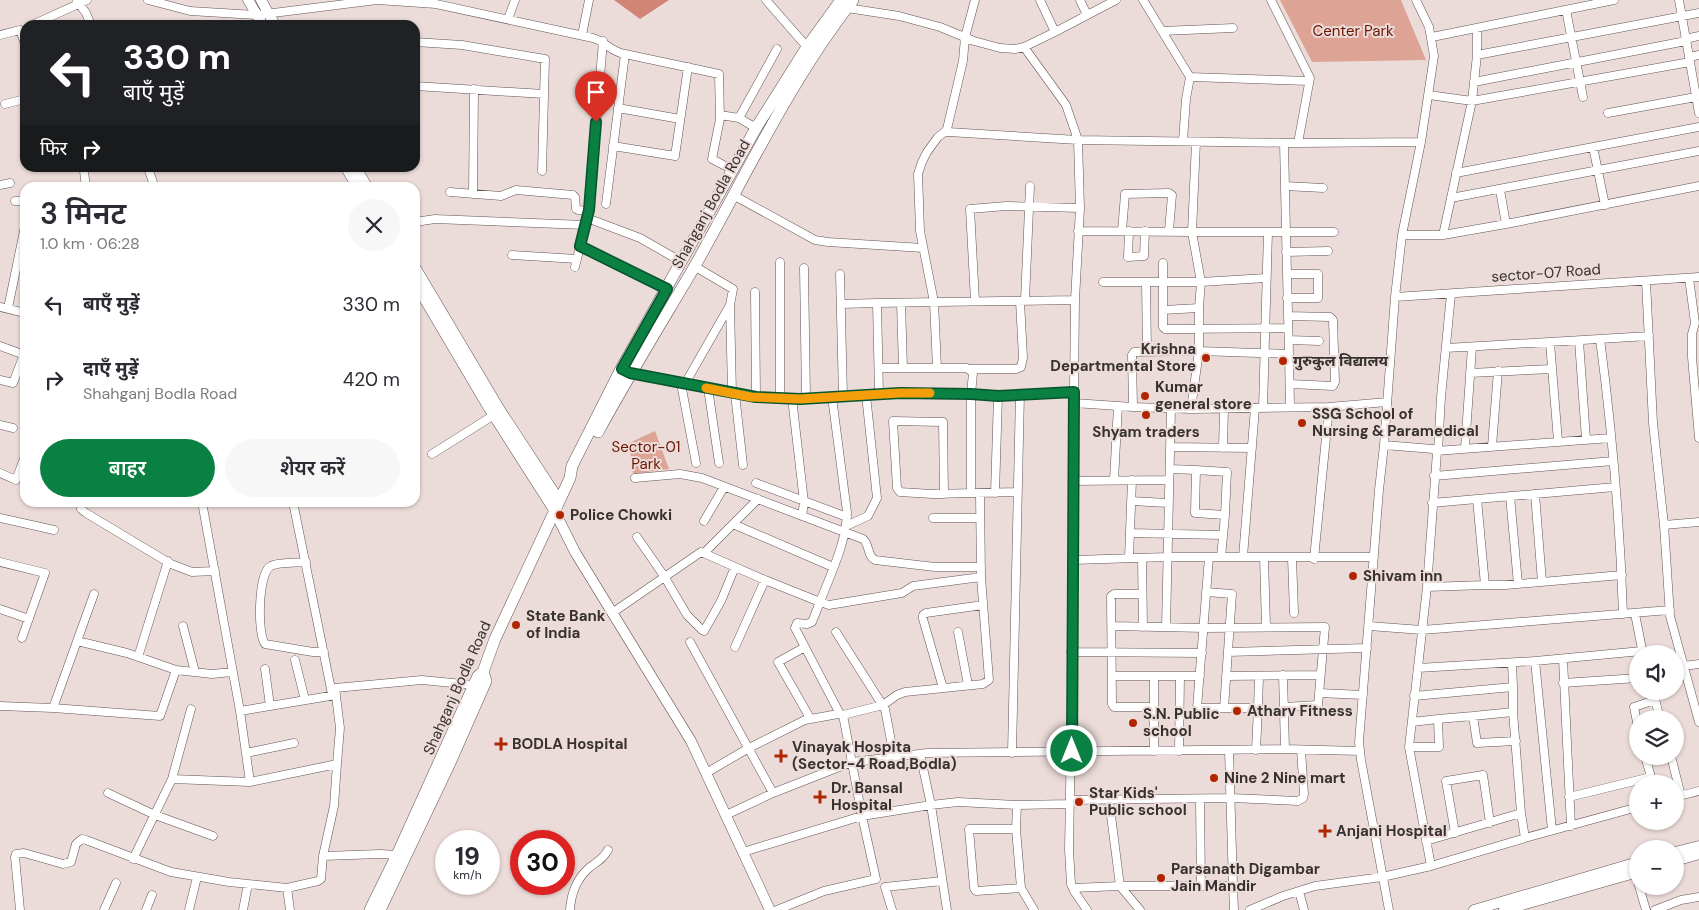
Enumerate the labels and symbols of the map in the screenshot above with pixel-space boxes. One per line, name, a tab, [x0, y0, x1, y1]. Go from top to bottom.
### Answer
park label: Center Park	[1312, 21, 1394, 41]
pin	[575, 71, 617, 122]
street label: Shahganj Bodla Road	[667, 136, 755, 272]
street label: sector-07 Road	[1491, 259, 1601, 287]
place label: Krishna Departmental Store	[1050, 339, 1196, 376]
place label: गुरुकुल विद्यालय	[1293, 351, 1389, 371]
marker: Krishna Departmental Store	[1200, 352, 1212, 364]
marker: गुरुकुल विद्यालय	[1277, 355, 1289, 367]
place label: Kumar general store	[1155, 377, 1252, 414]
marker: Kumar general store	[1139, 390, 1151, 402]
place label: SSG School of Nursing & Paramedical	[1312, 404, 1479, 441]
marker: Shyam traders	[1140, 409, 1152, 421]
marker: SSG School of Nursing & Paramedical	[1296, 417, 1308, 429]
place label: Shyam traders	[1092, 422, 1200, 442]
park label: Sector-01 Park	[612, 437, 680, 474]
place label: Police Chowki	[570, 505, 672, 525]
marker: Police Chowki	[554, 509, 566, 521]
place label: Shivam inn	[1363, 566, 1443, 586]
marker: Shivam inn	[1347, 570, 1359, 582]
place label: State Bank of India	[526, 606, 606, 643]
street label: Shahganj Bodla Road	[418, 618, 496, 758]
marker: State Bank of India	[510, 619, 522, 631]
place label: Atharv Fitness	[1247, 701, 1353, 721]
place label: S.N. Public school	[1143, 704, 1220, 741]
marker: Atharv Fitness	[1231, 705, 1243, 717]
marker: S.N. Public school	[1127, 717, 1139, 729]
position arrow	[1045, 724, 1097, 776]
place label: BODLA Hospital	[512, 734, 628, 754]
marker: BODLA Hospital	[494, 737, 508, 751]
place label: Vinayak Hospita (Sector-4 Road,Bodla)	[792, 737, 957, 774]
marker: Vinayak Hospita (Sector-4 Road,Bodla)	[774, 749, 788, 763]
place label: Nine 2 Nine mart	[1224, 768, 1345, 788]
marker: Nine 2 Nine mart	[1208, 772, 1220, 784]
place label: Dr. Bansal Hospital	[831, 778, 903, 815]
place label: Star Kids' Public school	[1089, 783, 1187, 820]
marker: Dr. Bansal Hospital	[813, 790, 827, 804]
marker: Star Kids' Public school	[1073, 796, 1085, 808]
place label: Anjani Hospital	[1336, 821, 1447, 841]
marker: Anjani Hospital	[1318, 824, 1332, 838]
speed limit sign: 30	[510, 830, 575, 895]
place label: Parsanath Digambar Jain Mandir	[1171, 859, 1320, 896]
marker: Parsanath Digambar Jain Mandir	[1155, 872, 1167, 884]

